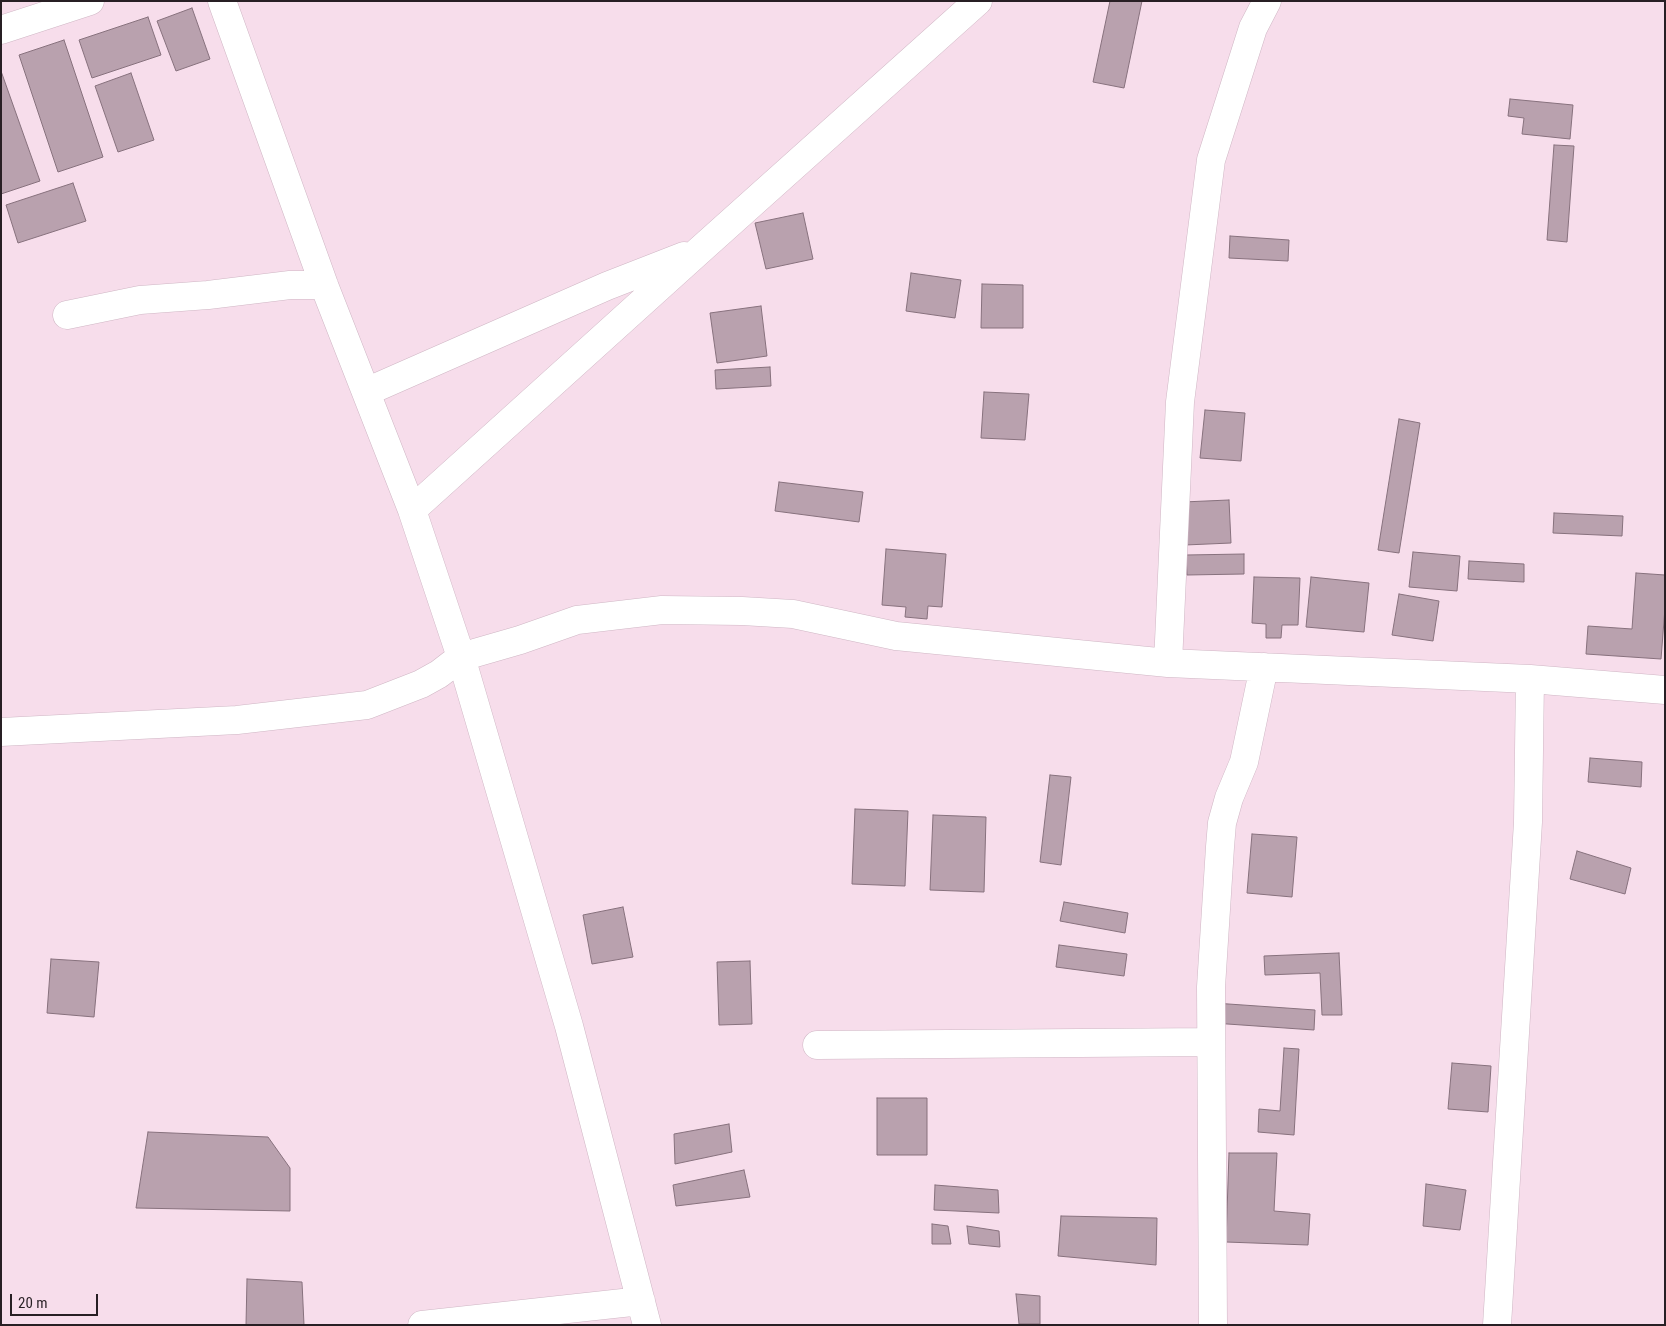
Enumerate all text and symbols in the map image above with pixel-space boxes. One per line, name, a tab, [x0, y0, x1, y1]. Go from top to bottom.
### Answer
scale bar	[12, 1284, 100, 1316]
text: 20 m	[18, 1294, 48, 1312]

